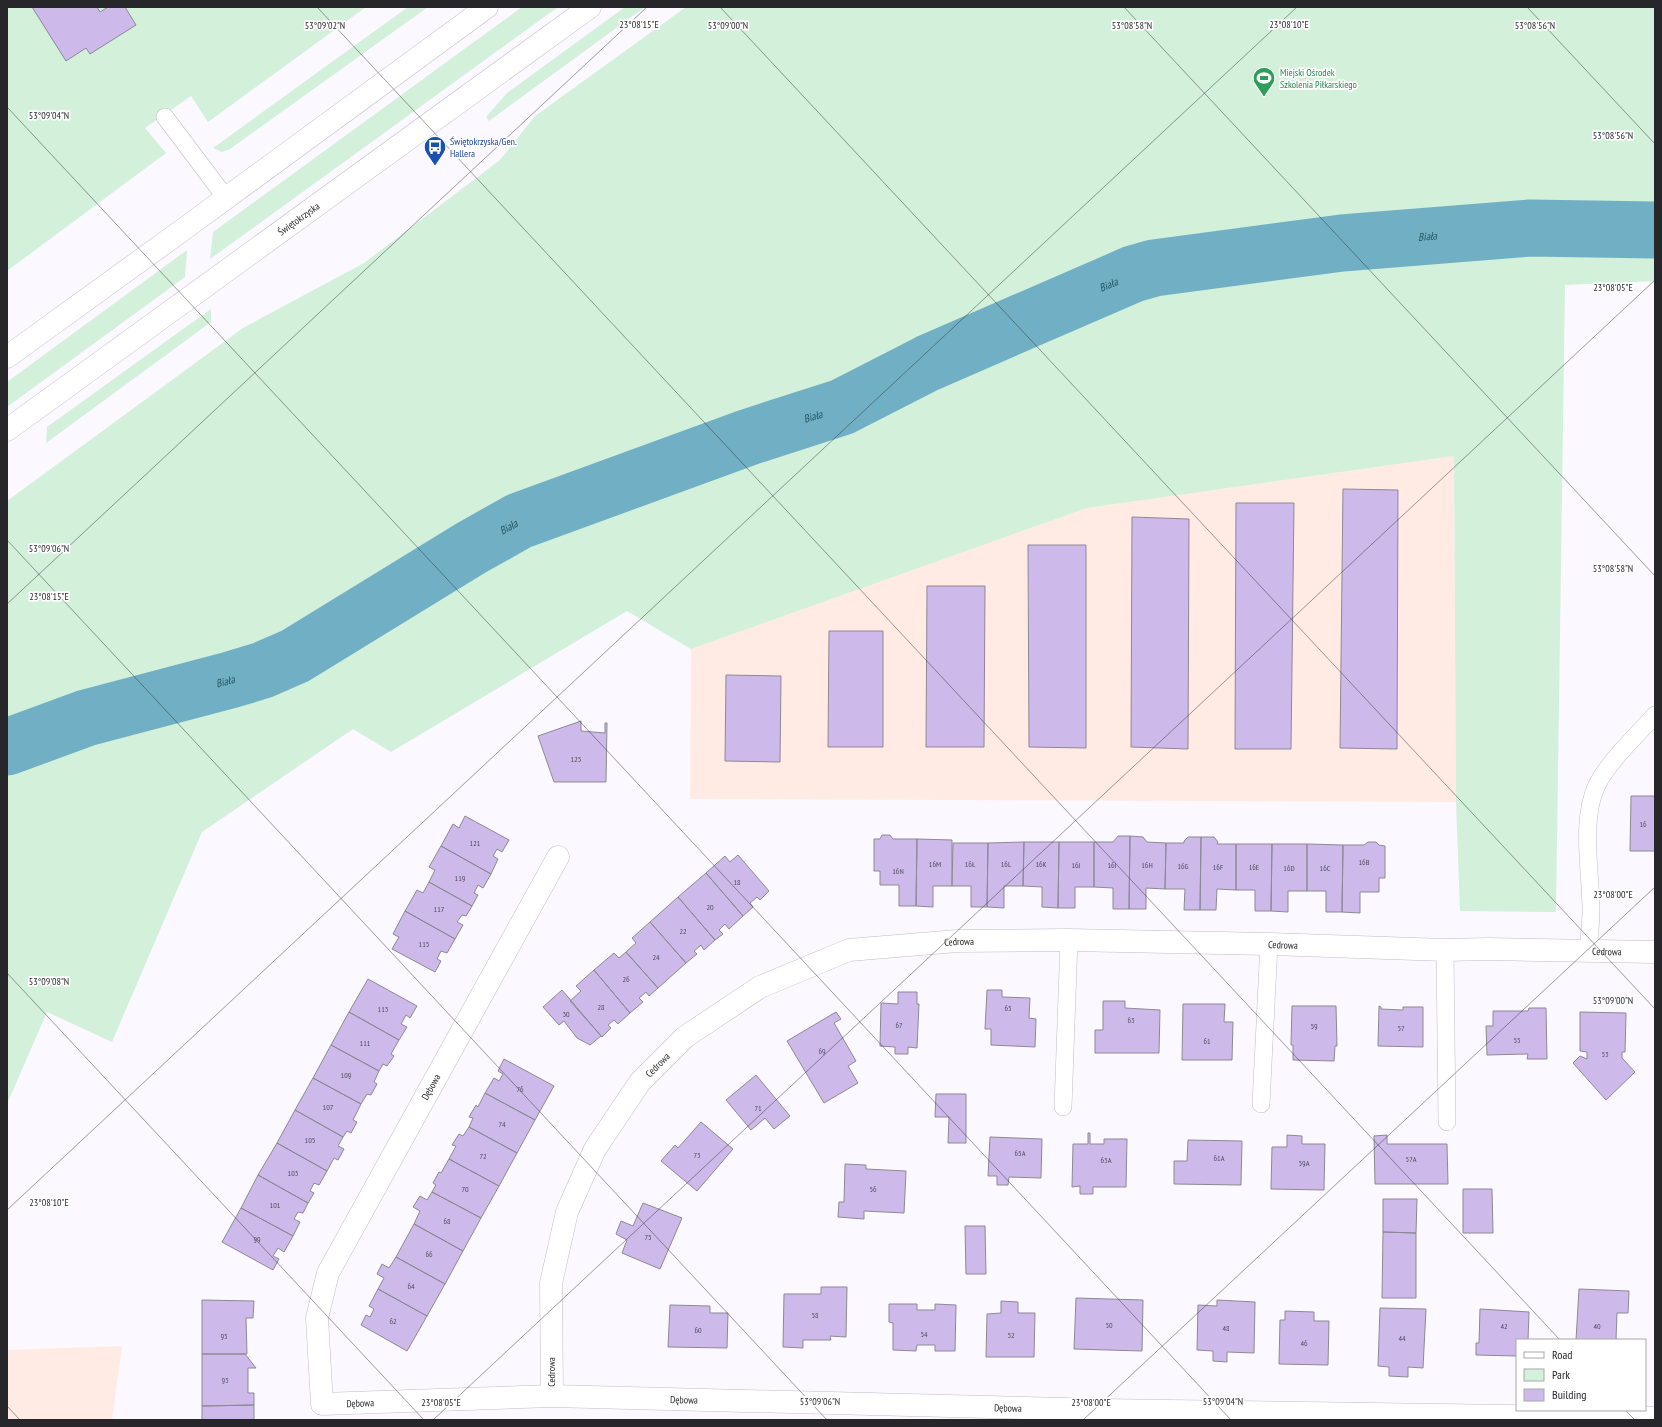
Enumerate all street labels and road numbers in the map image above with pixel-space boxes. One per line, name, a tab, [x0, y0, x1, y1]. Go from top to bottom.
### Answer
street label: Świętokrzyska	[275, 199, 322, 238]
street label: Cedrowa	[944, 934, 974, 949]
street label: Cedrowa	[1268, 937, 1298, 951]
street label: Cedrowa	[1592, 944, 1622, 958]
street label: Cedrowa	[642, 1050, 672, 1080]
street label: Dębowa	[419, 1072, 443, 1102]
street label: Cedrowa	[545, 1357, 558, 1387]
street label: Dębowa	[670, 1393, 698, 1406]
street label: Dębowa	[346, 1396, 374, 1410]
street label: Dębowa	[994, 1401, 1022, 1414]

